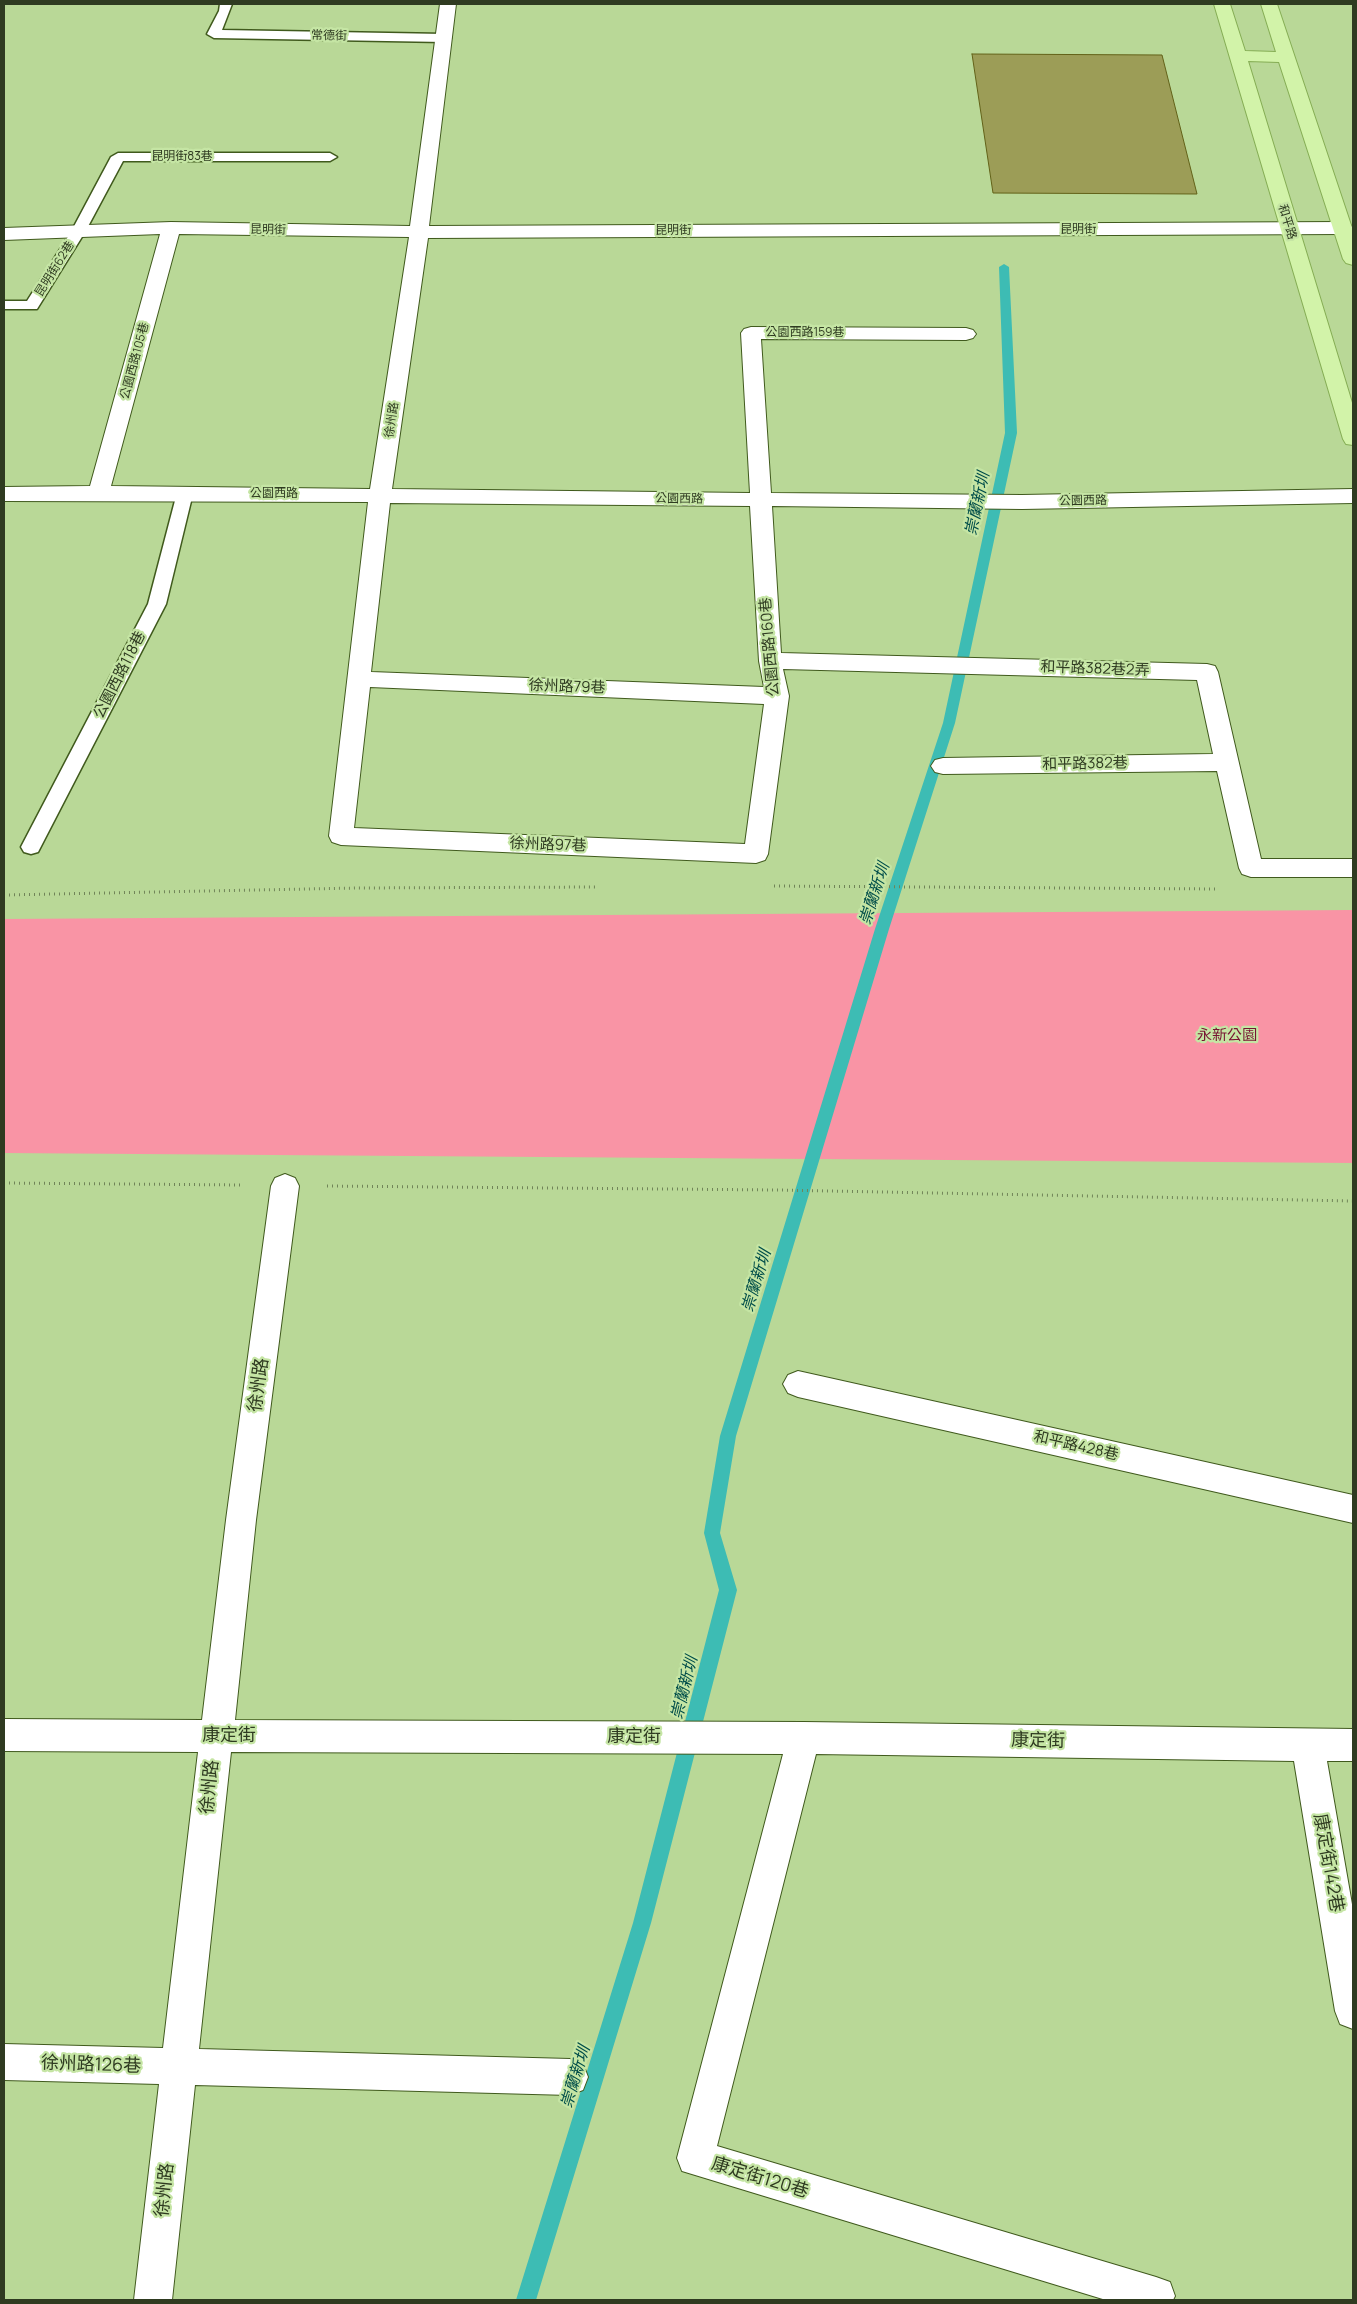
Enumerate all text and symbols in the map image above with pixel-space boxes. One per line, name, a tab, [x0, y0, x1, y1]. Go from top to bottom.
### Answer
street label: 常德街	[311, 28, 347, 44]
street label: 昆明街83巷	[151, 150, 213, 164]
street label: 和平路	[1275, 203, 1299, 241]
street label: 昆明街	[250, 222, 286, 238]
street label: 昆明街	[1060, 223, 1096, 237]
street label: 昆明街	[655, 224, 691, 238]
street label: 昆明街62巷	[32, 239, 78, 299]
street label: 公園西路105巷	[118, 321, 152, 401]
street label: 公園西路159巷	[765, 326, 845, 340]
street label: 徐州路	[382, 401, 402, 439]
water label: 崇蘭新圳	[962, 471, 994, 537]
street label: 公園西路	[250, 487, 298, 501]
street label: 公園西路	[655, 491, 703, 507]
street label: 公園西路	[1059, 493, 1107, 509]
street label: 公園西路160巷	[757, 597, 783, 697]
street label: 公園西路118巷	[90, 628, 150, 722]
street label: 和平路382巷2弄	[1040, 658, 1150, 680]
street label: 徐州路79巷	[528, 677, 606, 697]
street label: 和平路382巷	[1042, 754, 1128, 774]
street label: 徐州路97巷	[509, 835, 587, 855]
water label: 崇蘭新圳	[856, 861, 894, 927]
park label: 永新公園	[1197, 1027, 1257, 1045]
water label: 崇蘭新圳	[738, 1248, 776, 1314]
street label: 徐州路	[245, 1357, 273, 1413]
street label: 和平路428巷	[1032, 1428, 1120, 1464]
water label: 崇蘭新圳	[668, 1655, 702, 1721]
street label: 康定街	[202, 1725, 256, 1747]
street label: 康定街	[607, 1726, 661, 1748]
street label: 康定街	[1011, 1730, 1065, 1752]
street label: 徐州路	[196, 1759, 224, 1815]
street label: 康定街142巷	[1309, 1812, 1347, 1914]
water label: 崇蘭新圳	[557, 2044, 595, 2110]
street label: 徐州路126巷	[40, 2052, 142, 2078]
street label: 康定街120巷	[709, 2153, 811, 2203]
street label: 徐州路	[151, 2162, 179, 2218]

